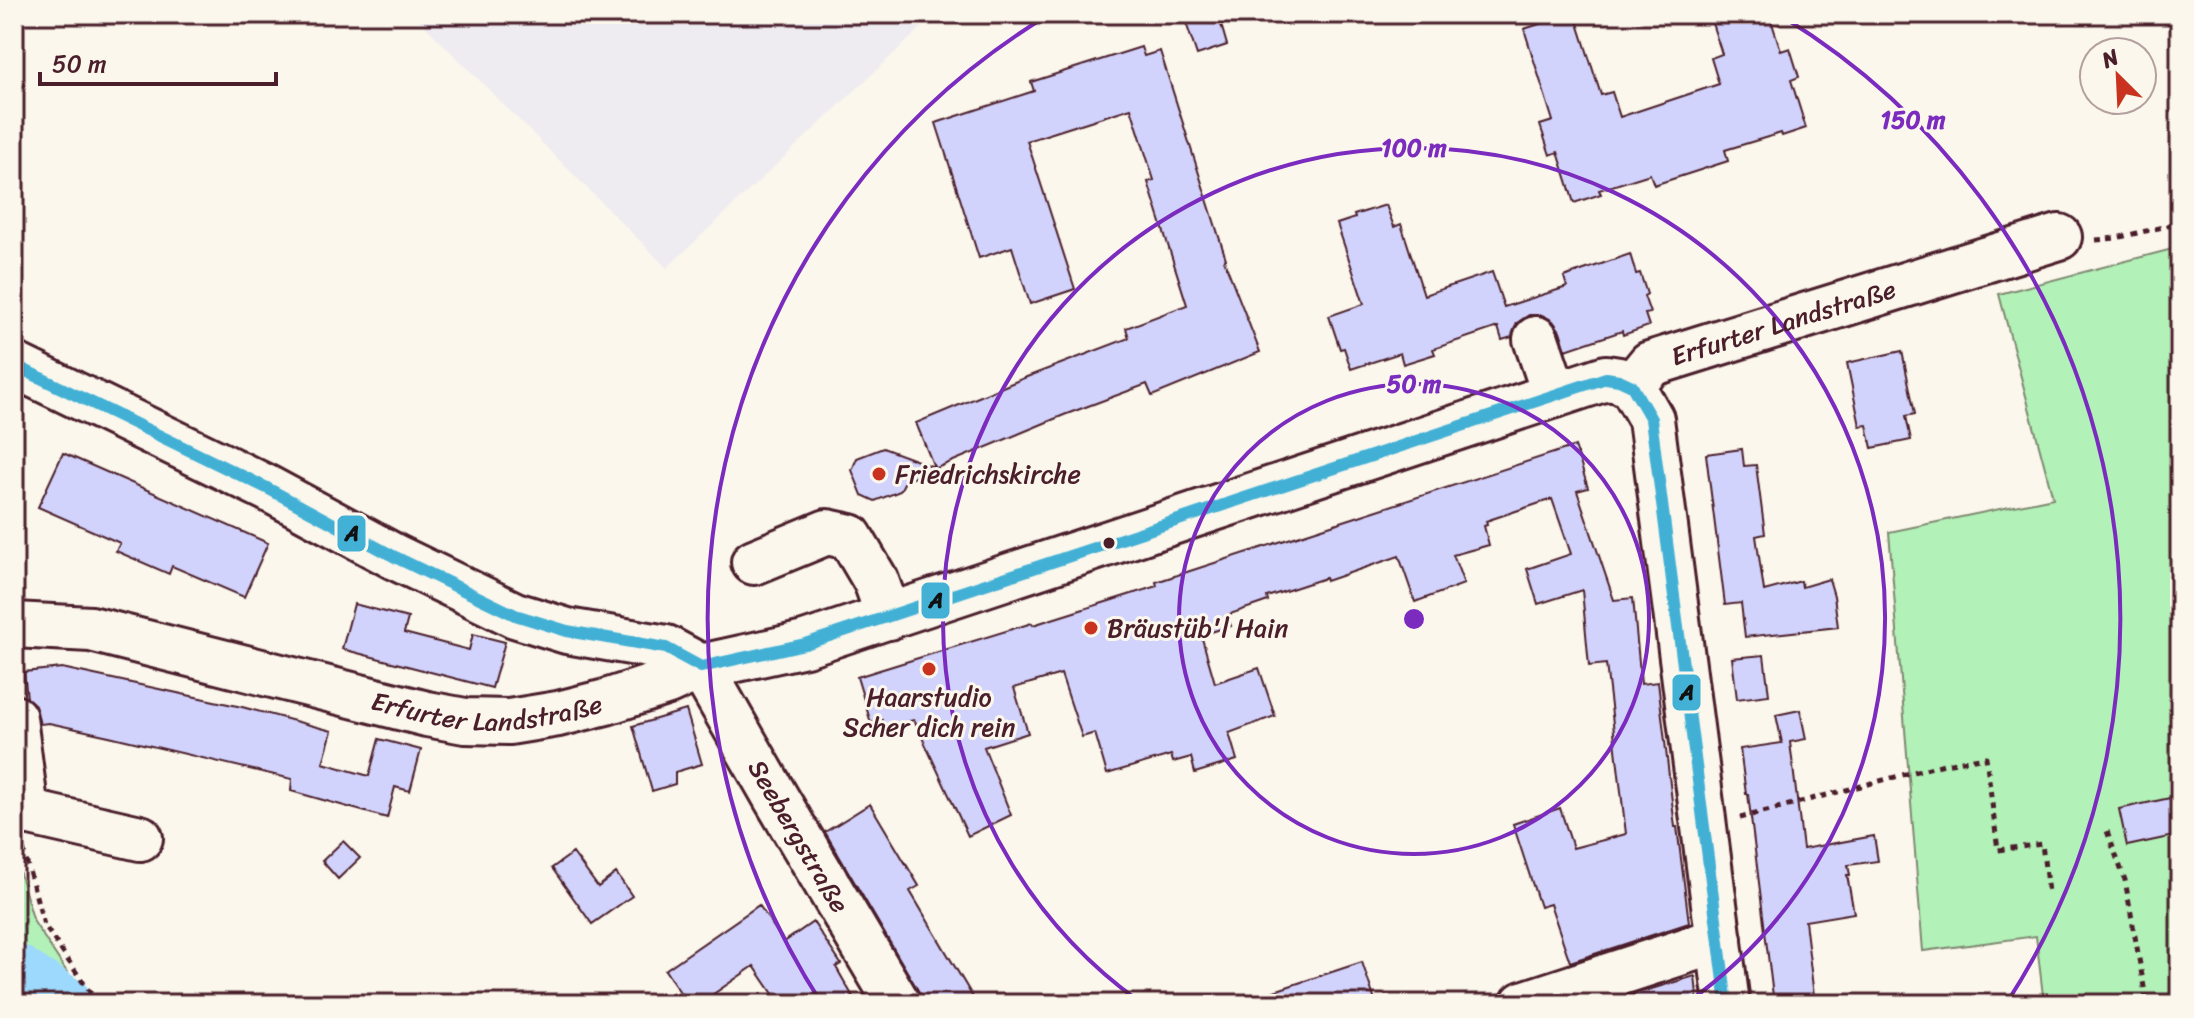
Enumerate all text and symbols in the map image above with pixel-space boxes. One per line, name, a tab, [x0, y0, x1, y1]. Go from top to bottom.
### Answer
scale bar	[40, 36, 276, 86]
north arrow	[2078, 36, 2158, 116]
text: N	[2094, 37, 2126, 80]
text: 50 m	[52, 43, 107, 85]
text: 150 m	[1881, 99, 1946, 141]
text: 100 m	[1381, 127, 1447, 169]
street label: Erfurter Landstraße	[1665, 266, 1902, 379]
text: 50 m	[1387, 363, 1442, 405]
place label: Friedrichskirche	[895, 451, 1081, 497]
marker: Friedrichskirche	[870, 465, 888, 483]
line badge: A	[336, 514, 367, 553]
text: A	[344, 514, 359, 553]
unlabelled marker	[1101, 535, 1117, 551]
line badge: A	[920, 581, 951, 620]
text: A	[928, 581, 943, 620]
place label: Bräustüb'l Hain	[1107, 605, 1288, 651]
centre of rings	[1400, 605, 1428, 633]
marker: Bräustüb'l Hain	[1082, 619, 1100, 637]
marker: Haarstudio Scher dich rein	[920, 660, 938, 678]
line badge: A	[1671, 673, 1702, 712]
text: A	[1679, 673, 1694, 712]
place label: Haarstudio Scher dich rein	[843, 674, 1015, 750]
street label: Erfurter Landstraße	[367, 678, 607, 745]
street label: Seebergstraße	[735, 750, 862, 922]

